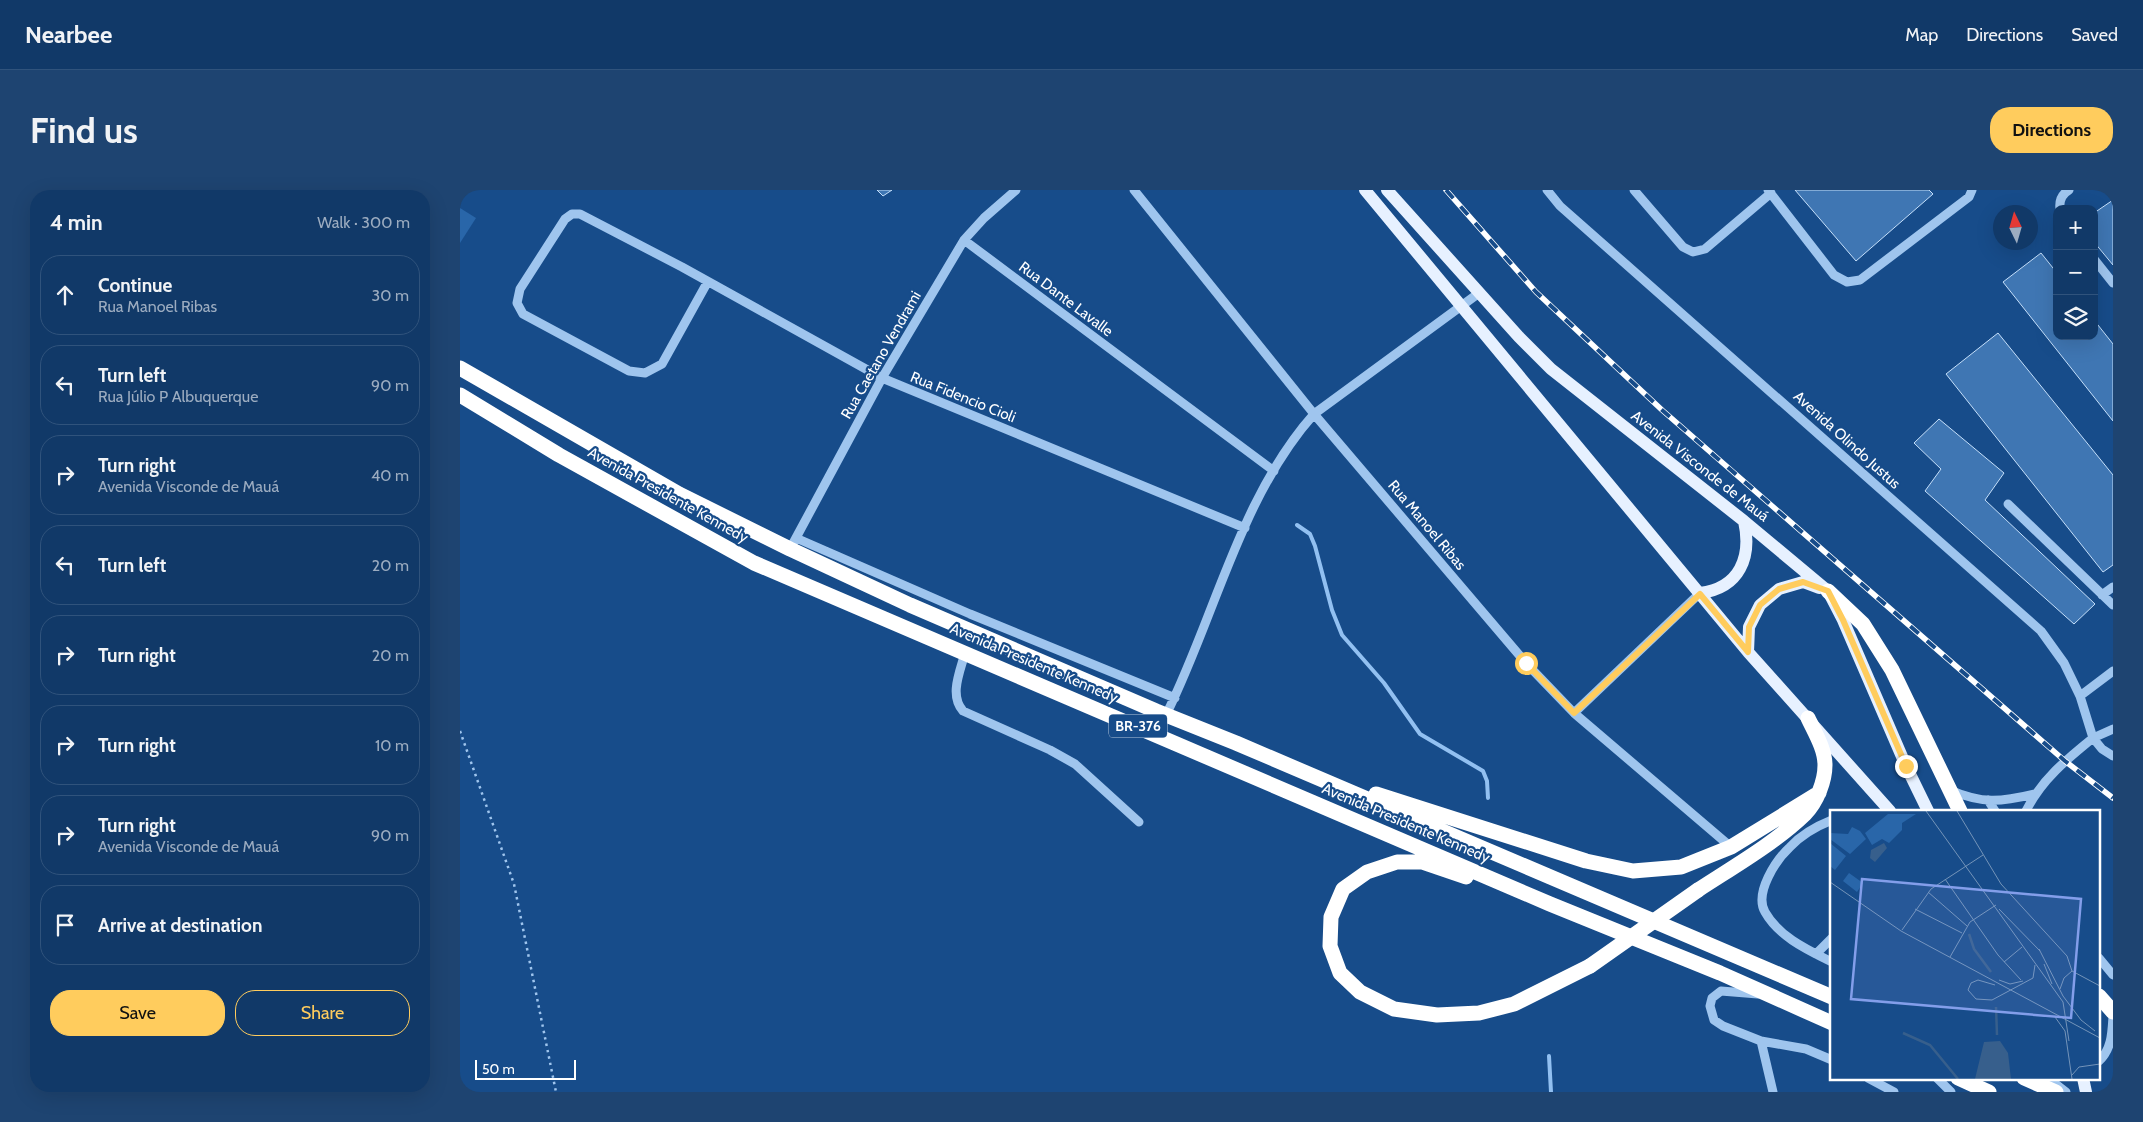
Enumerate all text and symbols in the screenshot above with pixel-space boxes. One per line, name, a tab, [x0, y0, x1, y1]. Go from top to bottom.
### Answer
text: Nearbee	[25, 20, 112, 49]
text: Map	[1905, 24, 1938, 46]
text: Directions	[1966, 24, 2043, 46]
text: Saved	[2071, 24, 2118, 46]
button: Directions	[1990, 107, 2113, 153]
text: Find us	[30, 109, 138, 152]
north arrow	[1993, 205, 2038, 250]
map controls	[2053, 205, 2098, 340]
button: +	[2053, 205, 2098, 250]
text: 4 min	[50, 210, 103, 235]
text: Walk · 300 m	[317, 213, 410, 232]
button: −	[2053, 250, 2098, 295]
street label: Rua Dante Lavalle	[1015, 258, 1117, 340]
text: Continue	[98, 274, 172, 297]
icon: ahead	[51, 281, 79, 309]
text: 30 m	[372, 286, 409, 305]
street label: Rua Caetano Vendrami	[837, 288, 925, 422]
button: layers	[2053, 295, 2098, 340]
text: Rua Manoel Ribas	[98, 297, 217, 316]
text: Turn left	[98, 364, 166, 387]
street label: Rua Fidencio Cioli	[908, 368, 1018, 426]
icon: left	[51, 371, 79, 399]
text: 90 m	[371, 376, 409, 395]
text: Rua Júlio P Albuquerque	[98, 387, 258, 406]
street label: Avenida Olindo Justus	[1790, 387, 1904, 493]
street label: Avenida Visconde de Mauá	[1628, 407, 1773, 526]
street label: Avenida Presidente Kennedy	[585, 443, 752, 547]
text: Turn right	[98, 454, 176, 477]
icon: right	[51, 461, 79, 489]
text: 40 m	[371, 466, 409, 485]
street label: Rua Manoel Ribas	[1384, 476, 1470, 574]
text: Avenida Visconde de Mauá	[98, 477, 279, 496]
icon: left	[51, 551, 79, 579]
text: Turn left	[98, 554, 166, 577]
text: 20 m	[372, 556, 409, 575]
street label: Avenida Presidente Kennedy	[947, 619, 1121, 707]
icon: right	[51, 641, 79, 669]
text: Turn right	[98, 644, 176, 667]
text: 20 m	[372, 646, 409, 665]
route start	[1515, 652, 1538, 675]
road number: BR-376	[1109, 714, 1167, 738]
icon: right	[51, 731, 79, 759]
text: Turn right	[98, 734, 176, 757]
text: 10 m	[375, 736, 409, 755]
route end	[1895, 755, 1918, 778]
street label: Avenida Presidente Kennedy	[1319, 779, 1493, 867]
inset map	[1830, 810, 2100, 1080]
text: Turn right	[98, 814, 176, 837]
icon: right	[51, 821, 79, 849]
text: 90 m	[371, 826, 409, 845]
text: Avenida Visconde de Mauá	[98, 837, 279, 856]
icon: arrive	[51, 911, 79, 939]
text: Arrive at destination	[98, 914, 262, 937]
button: Save	[50, 990, 225, 1036]
button: Share	[235, 990, 410, 1036]
scale bar	[475, 1057, 576, 1080]
text: 50 m	[482, 1060, 515, 1078]

